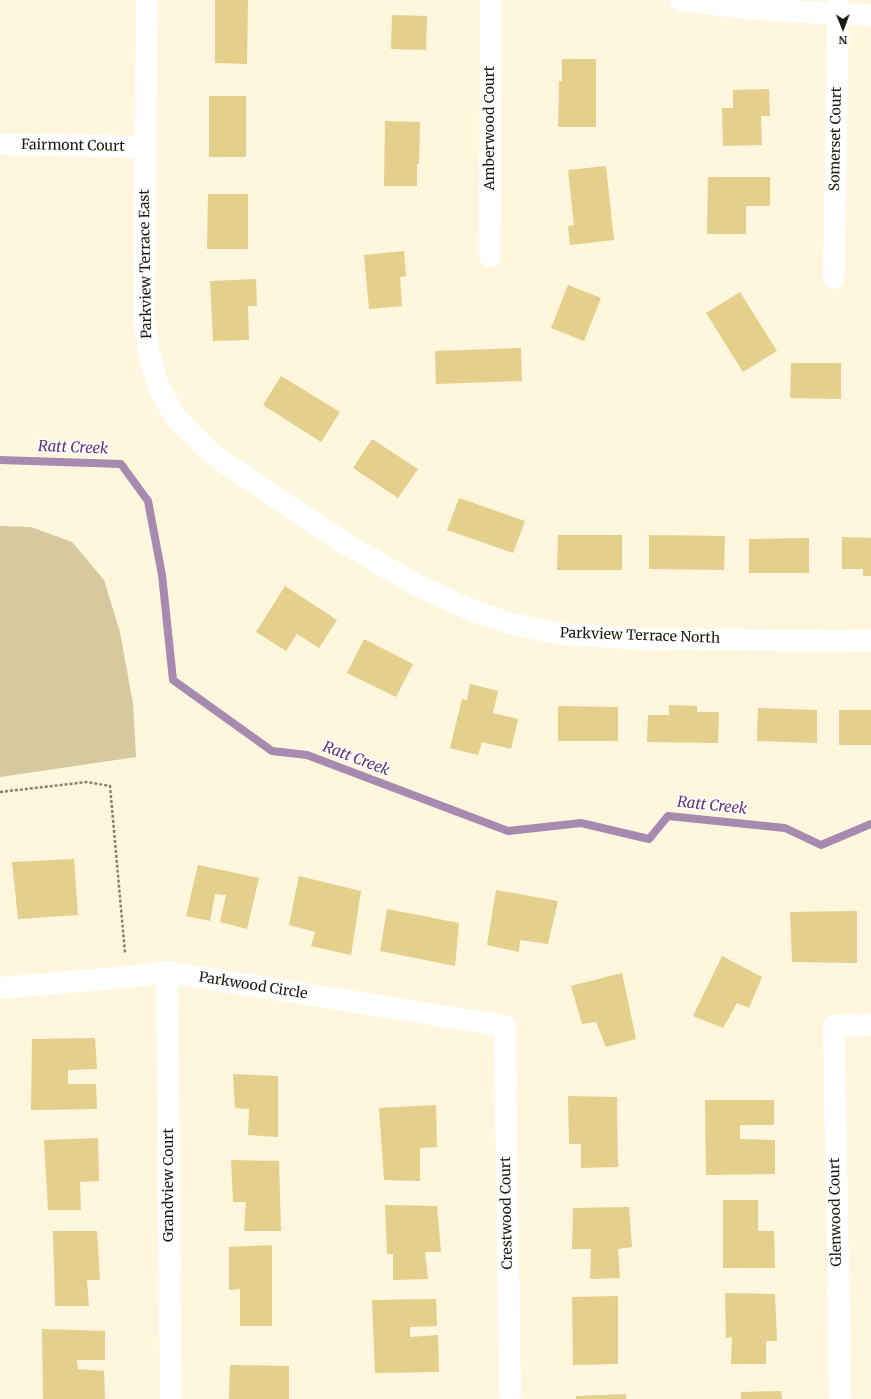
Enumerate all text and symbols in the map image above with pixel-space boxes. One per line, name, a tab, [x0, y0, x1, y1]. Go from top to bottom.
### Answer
north arrow	[823, 8, 863, 48]
text: N	[839, 33, 848, 47]
street label: Amberwood Court	[482, 66, 498, 190]
street label: Somerset Court	[827, 87, 845, 191]
street label: Fairmont Court	[21, 137, 125, 155]
street label: Parkview Terrace East	[136, 189, 156, 339]
water label: Ratt Creek	[38, 438, 108, 458]
street label: Parkview Terrace North	[560, 625, 720, 647]
water label: Ratt Creek	[320, 738, 392, 780]
water label: Ratt Creek	[676, 793, 748, 819]
street label: Parkwood Circle	[197, 969, 309, 1003]
street label: Grandview Court	[161, 1128, 177, 1242]
street label: Crestwood Court	[498, 1156, 516, 1270]
street label: Glenwood Court	[827, 1157, 845, 1267]

